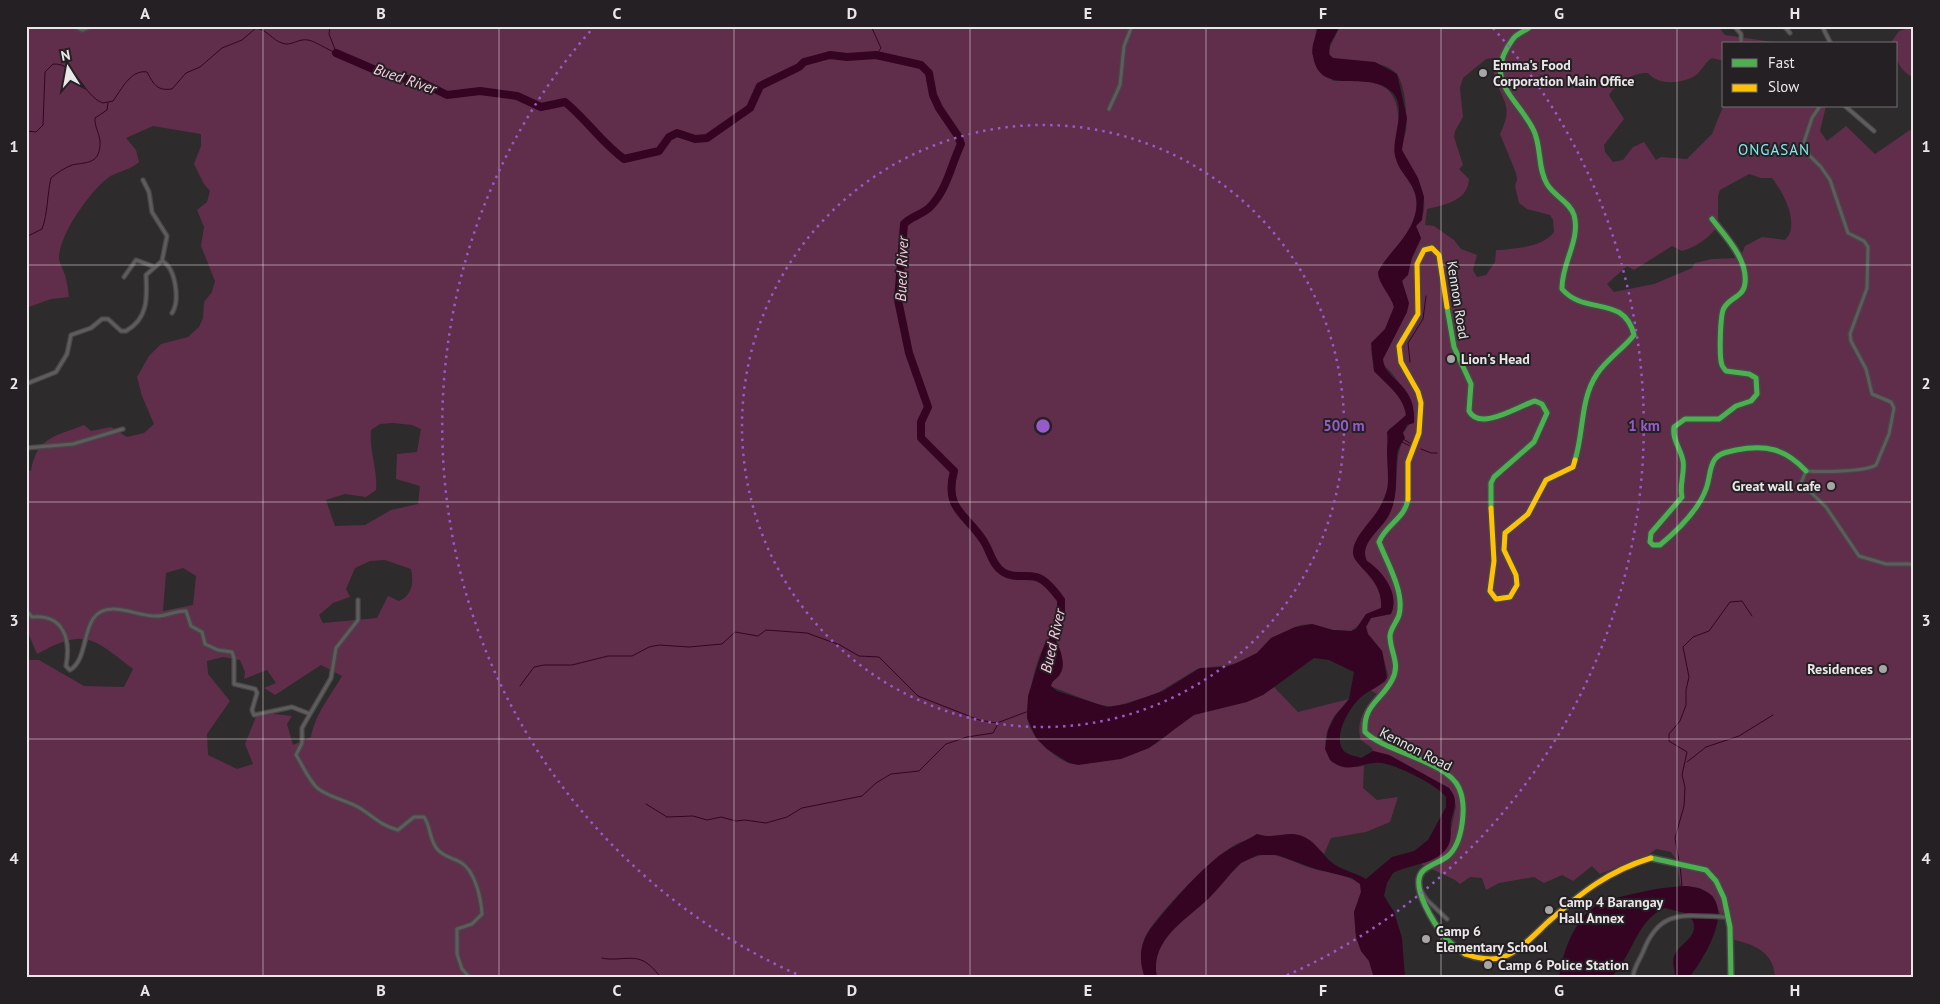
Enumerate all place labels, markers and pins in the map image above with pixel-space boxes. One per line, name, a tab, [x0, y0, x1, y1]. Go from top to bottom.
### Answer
place label: Emma's Food Corporation Main Office	[1493, 56, 1634, 90]
marker: Emma's Food Corporation Main Office	[1477, 67, 1489, 79]
place label: Lion's Head	[1461, 350, 1530, 368]
marker: Lion's Head	[1445, 353, 1457, 365]
centre of rings	[1034, 417, 1052, 435]
place label: Great wall cafe	[1732, 477, 1821, 495]
marker: Great wall cafe	[1825, 480, 1837, 492]
place label: Residences	[1807, 660, 1873, 678]
marker: Residences	[1877, 663, 1889, 675]
place label: Camp 4 Barangay Hall Annex	[1559, 893, 1664, 927]
marker: Camp 4 Barangay Hall Annex	[1543, 904, 1555, 916]
place label: Camp 6 Elementary School	[1436, 922, 1548, 956]
marker: Camp 6 Elementary School	[1420, 933, 1432, 945]
place label: Camp 6 Police Station	[1498, 956, 1629, 974]
marker: Camp 6 Police Station	[1482, 959, 1494, 971]

